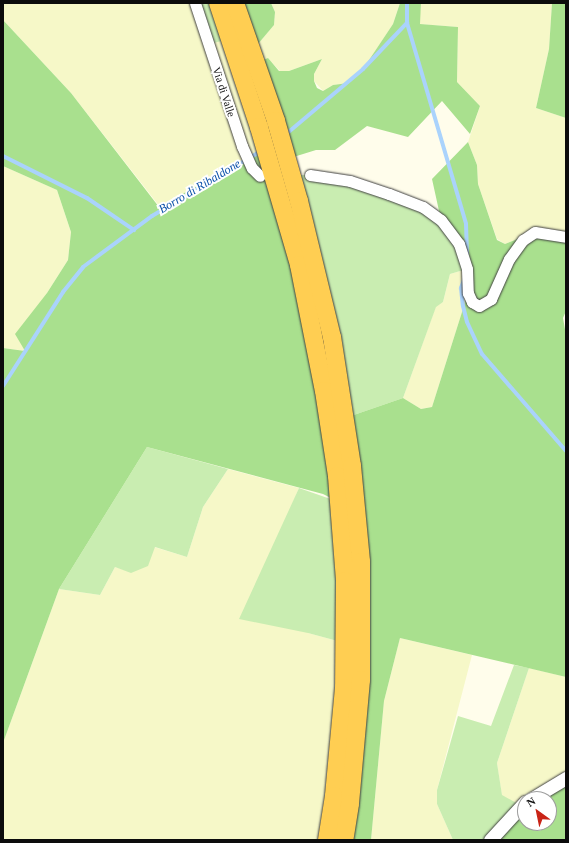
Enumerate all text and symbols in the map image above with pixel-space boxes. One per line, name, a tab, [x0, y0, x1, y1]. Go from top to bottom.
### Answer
street label: Via di Valle	[210, 65, 238, 119]
water label: Borro di Ribaldone	[156, 157, 244, 217]
north arrow	[517, 791, 557, 831]
text: N	[524, 795, 538, 809]

